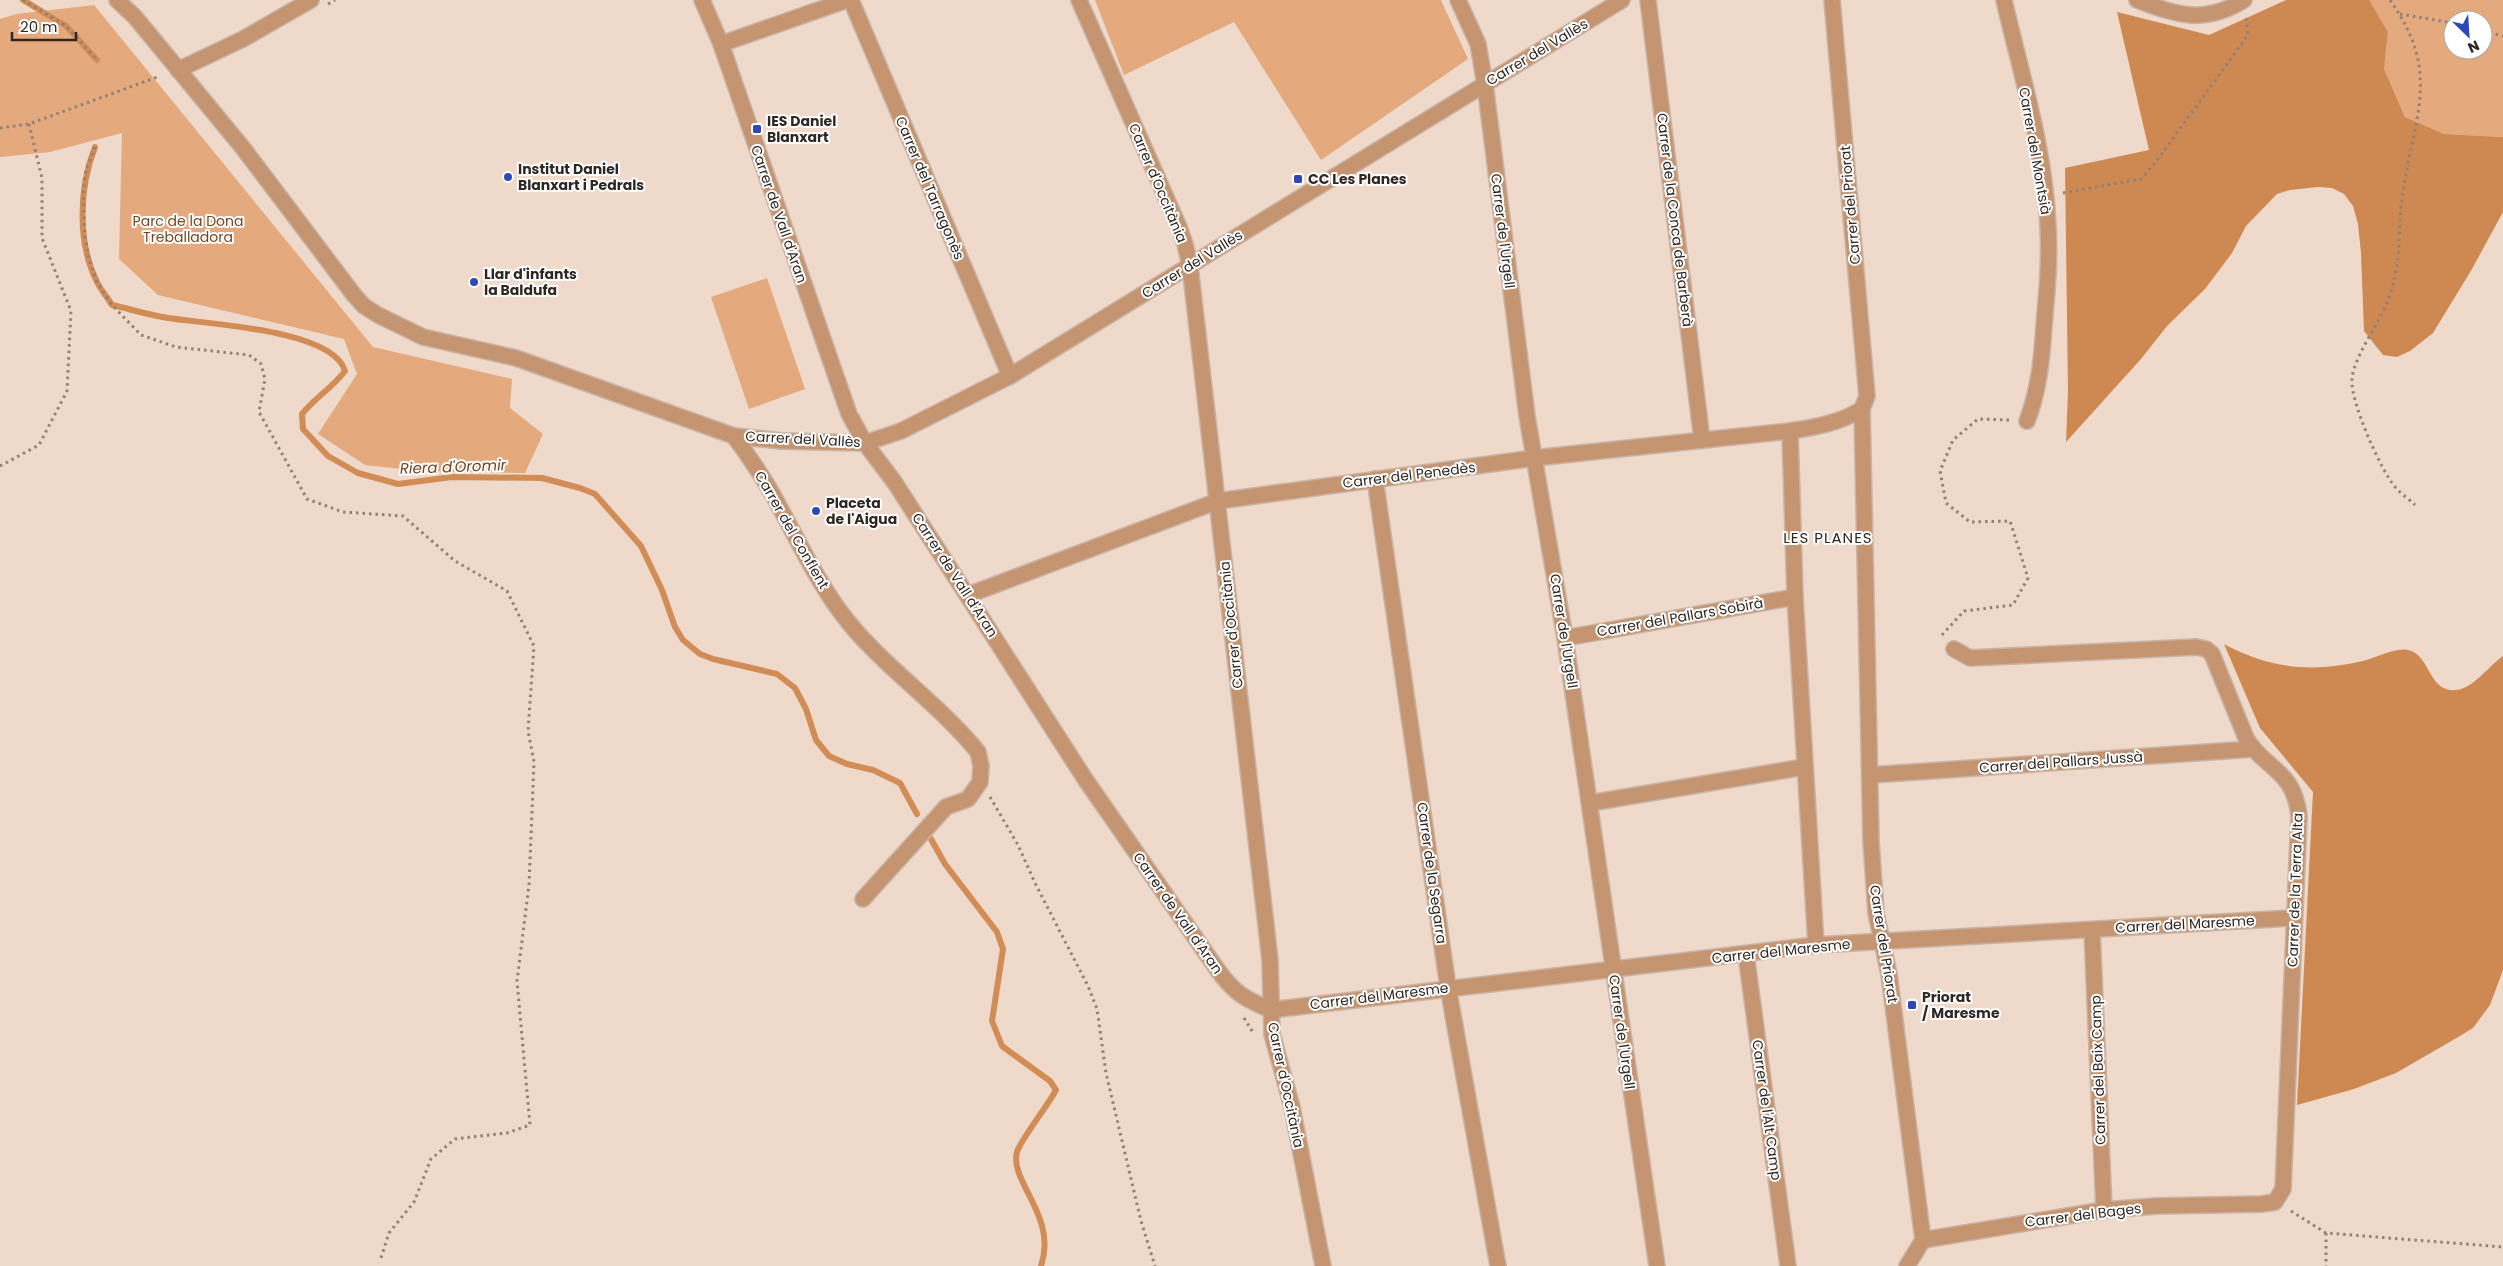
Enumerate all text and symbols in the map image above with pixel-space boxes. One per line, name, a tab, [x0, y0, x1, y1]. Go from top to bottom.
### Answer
scale bar	[12, 10, 76, 42]
north arrow	[2443, 10, 2493, 60]
street label: Carrer del Vallès	[1482, 14, 1592, 90]
text: 20 m	[20, 16, 58, 37]
text: N	[2464, 35, 2482, 58]
street label: Carrer del Montsià	[2014, 86, 2056, 216]
place label: IES Daniel Blanxart	[767, 111, 836, 147]
street label: Carrer de la Conca de Barberà	[1652, 112, 1698, 328]
street label: Carrer del Tarragonès	[891, 113, 969, 263]
street label: Carrer d'Occitània	[1124, 120, 1192, 246]
marker: IES Daniel Blanxart	[751, 123, 763, 135]
street label: Carrer de Vall d'Aran	[746, 142, 812, 286]
street label: Carrer del Priorat	[1835, 145, 1865, 265]
place label: Institut Daniel Blanxart i Pedrals	[518, 159, 644, 195]
place label: CC Les Planes	[1308, 169, 1407, 189]
marker: Institut Daniel Blanxart i Pedrals	[502, 171, 514, 183]
street label: Carrer de l'Urgell	[1486, 172, 1520, 290]
marker: CC Les Planes	[1292, 173, 1304, 185]
park label: Parc de la Dona Treballadora	[133, 211, 243, 247]
street label: Carrer del Vallès	[1138, 225, 1246, 303]
place label: Llar d'infants la Baldufa	[484, 264, 577, 300]
marker: Llar d'infants la Baldufa	[468, 276, 480, 288]
street label: Carrer del Vallès	[745, 426, 861, 452]
water label: Riera d'Oromir	[399, 454, 507, 479]
street label: Carrer del Penedès	[1341, 457, 1477, 493]
street label: Carrer del Conflent	[750, 467, 834, 593]
place label: Placeta de l'Aigua	[826, 493, 897, 529]
marker: Placeta de l'Aigua	[810, 505, 822, 517]
street label: Carrer de Vall d'Aran	[907, 509, 1003, 641]
district label: LES PLANES	[1783, 527, 1873, 548]
street label: Carrer d'Occitània	[1214, 560, 1248, 690]
street label: Carrer de l'Urgell	[1545, 572, 1583, 690]
street label: Carrer del Pallars Sobirà	[1595, 593, 1765, 641]
street label: Carrer del Pallars Jussà	[1978, 746, 2144, 778]
street label: Carrer de la Segarra	[1412, 801, 1452, 945]
street label: Carrer de la Terra Alta	[2282, 813, 2308, 967]
street label: Carrer de Vall d'Aran	[1128, 848, 1228, 978]
street label: Carrer del Priorat	[1865, 884, 1903, 1004]
street label: Carrer del Maresme	[2115, 910, 2255, 938]
street label: Carrer del Maresme	[1711, 934, 1852, 968]
street label: Carrer de l'Urgell	[1604, 973, 1640, 1091]
street label: Carrer del Maresme	[1309, 978, 1450, 1014]
place label: Priorat / Maresme	[1922, 987, 2000, 1023]
street label: Carrer del Baix Camp	[2085, 995, 2111, 1145]
marker: Priorat / Maresme	[1906, 999, 1918, 1011]
street label: Carrer d'Occitània	[1263, 1020, 1309, 1150]
street label: Carrer de l'Alt Camp	[1747, 1038, 1787, 1182]
street label: Carrer del Bages	[2024, 1198, 2142, 1232]

